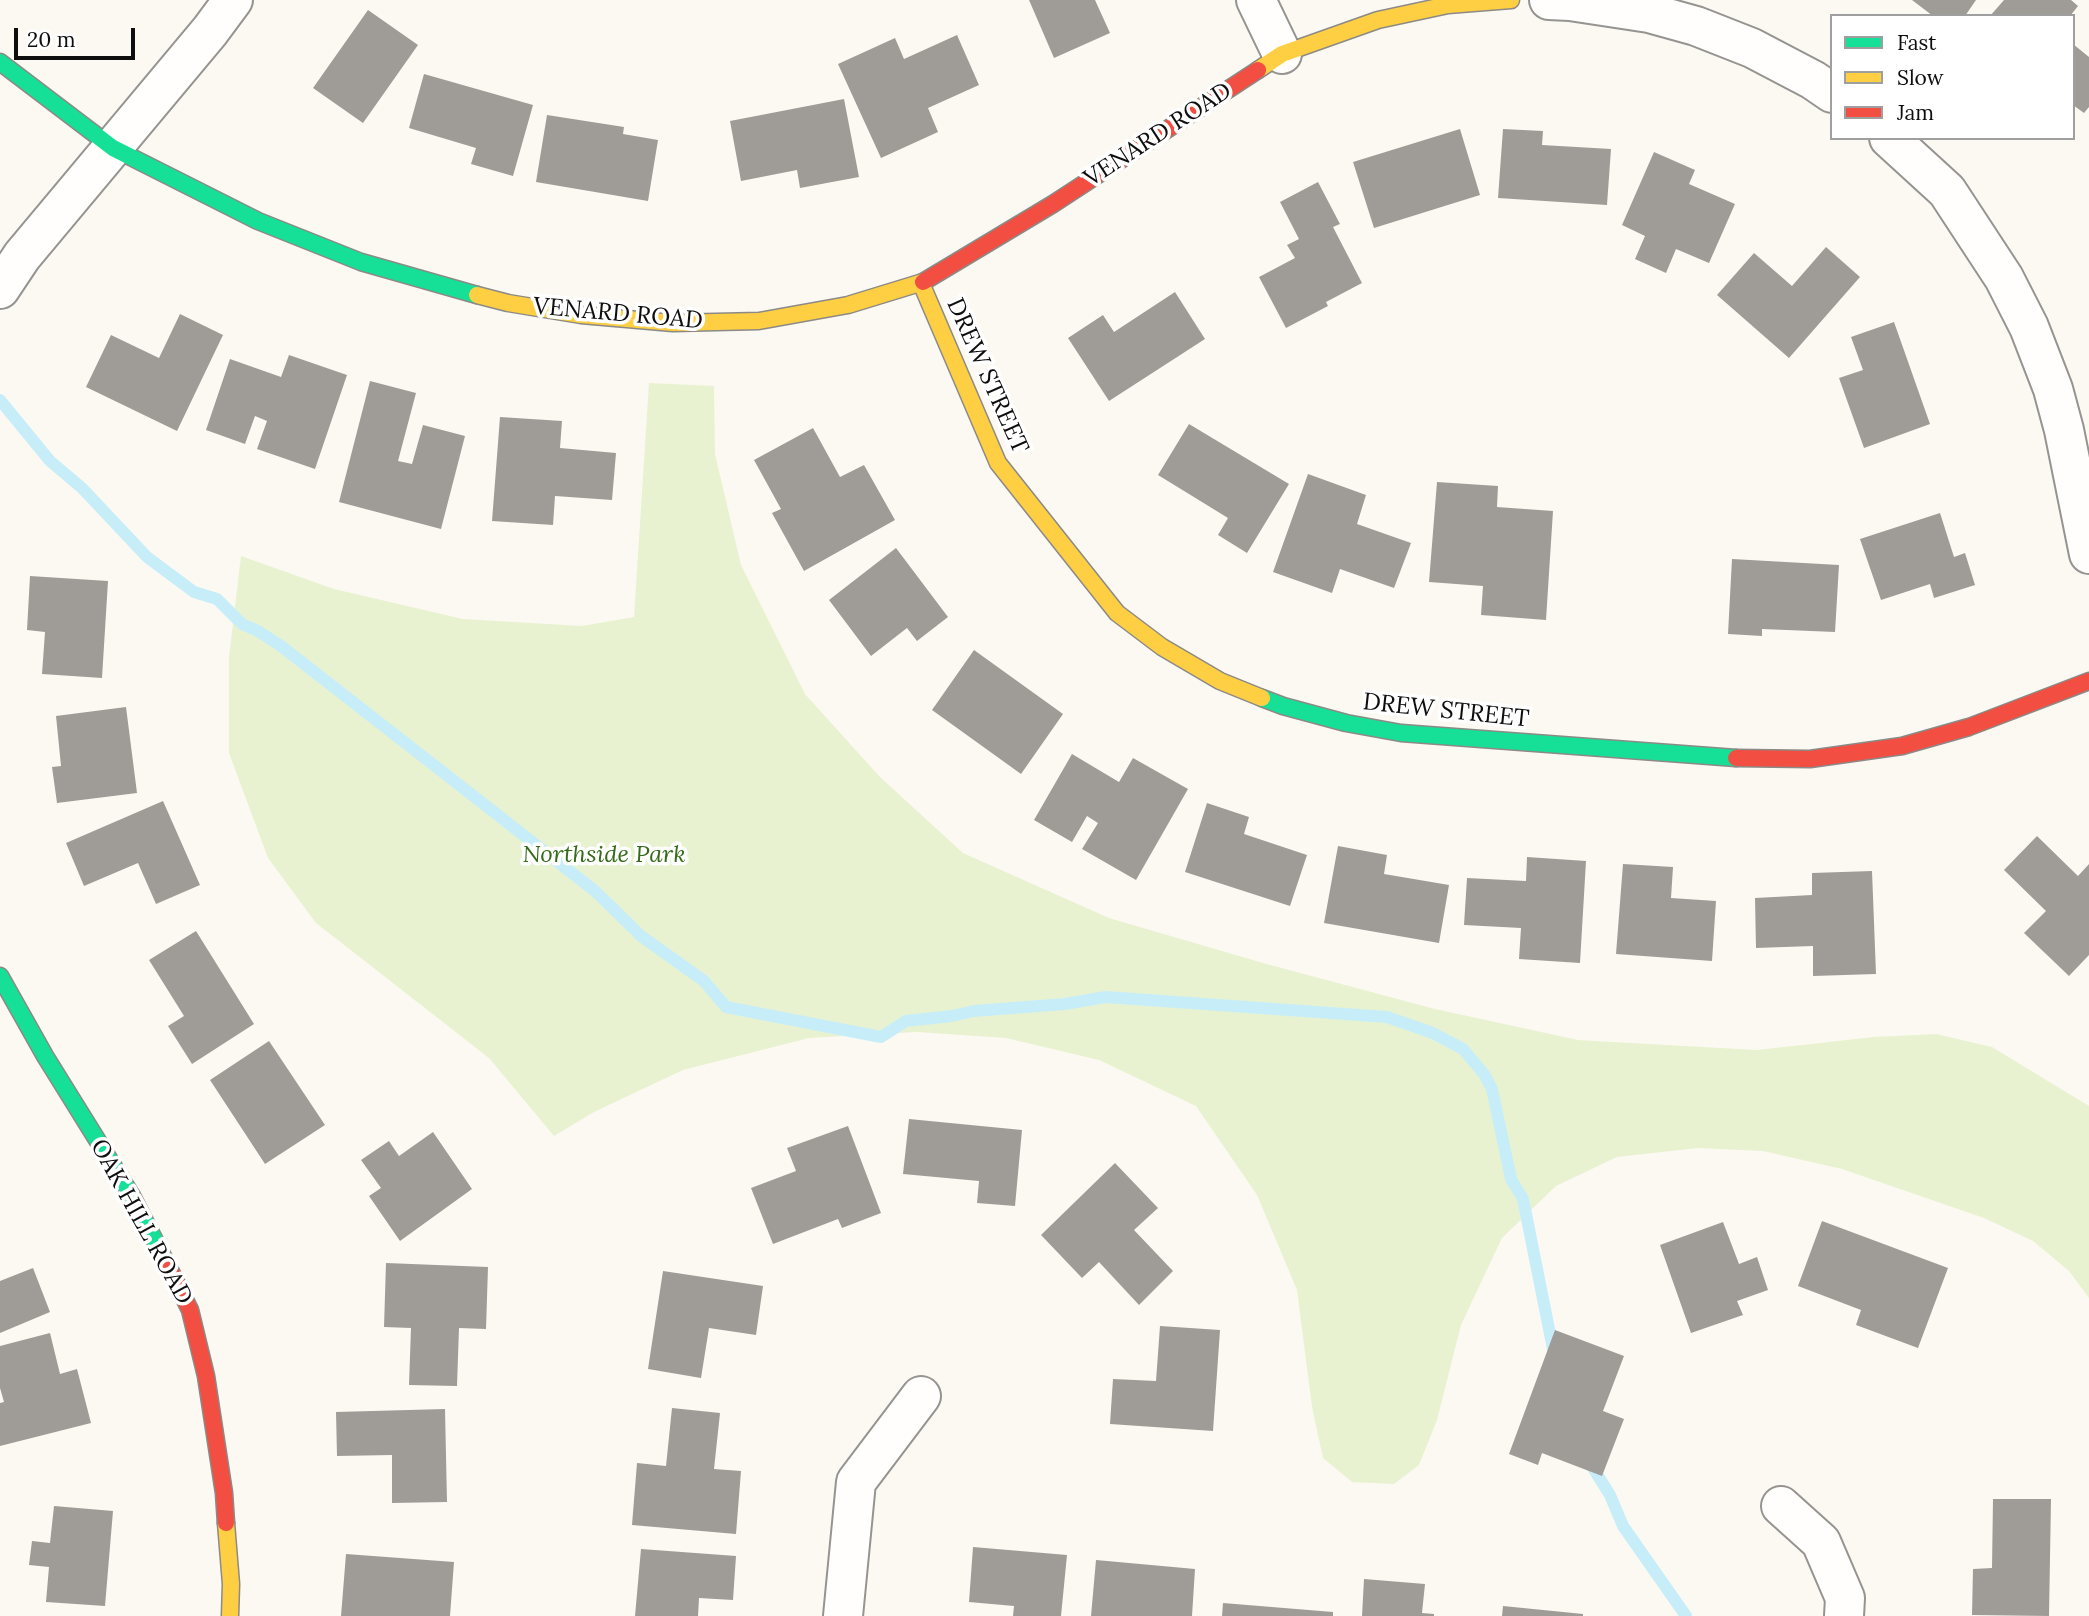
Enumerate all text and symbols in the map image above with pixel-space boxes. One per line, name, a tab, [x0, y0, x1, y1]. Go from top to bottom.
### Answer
scale bar	[18, 14, 138, 58]
legend	[1830, 14, 2075, 140]
text: 20 m	[27, 26, 76, 53]
text: Fast	[1897, 29, 1936, 56]
text: Slow	[1897, 64, 1944, 91]
street label: VENARD ROAD	[1079, 77, 1237, 193]
text: Jam	[1897, 99, 1934, 126]
street label: VENARD ROAD	[532, 292, 704, 336]
street label: DREW STREET	[940, 294, 1034, 458]
street label: DREW STREET	[1361, 688, 1531, 734]
park label: Northside Park	[522, 841, 686, 869]
street label: OAK HILL ROAD	[84, 1135, 198, 1309]

